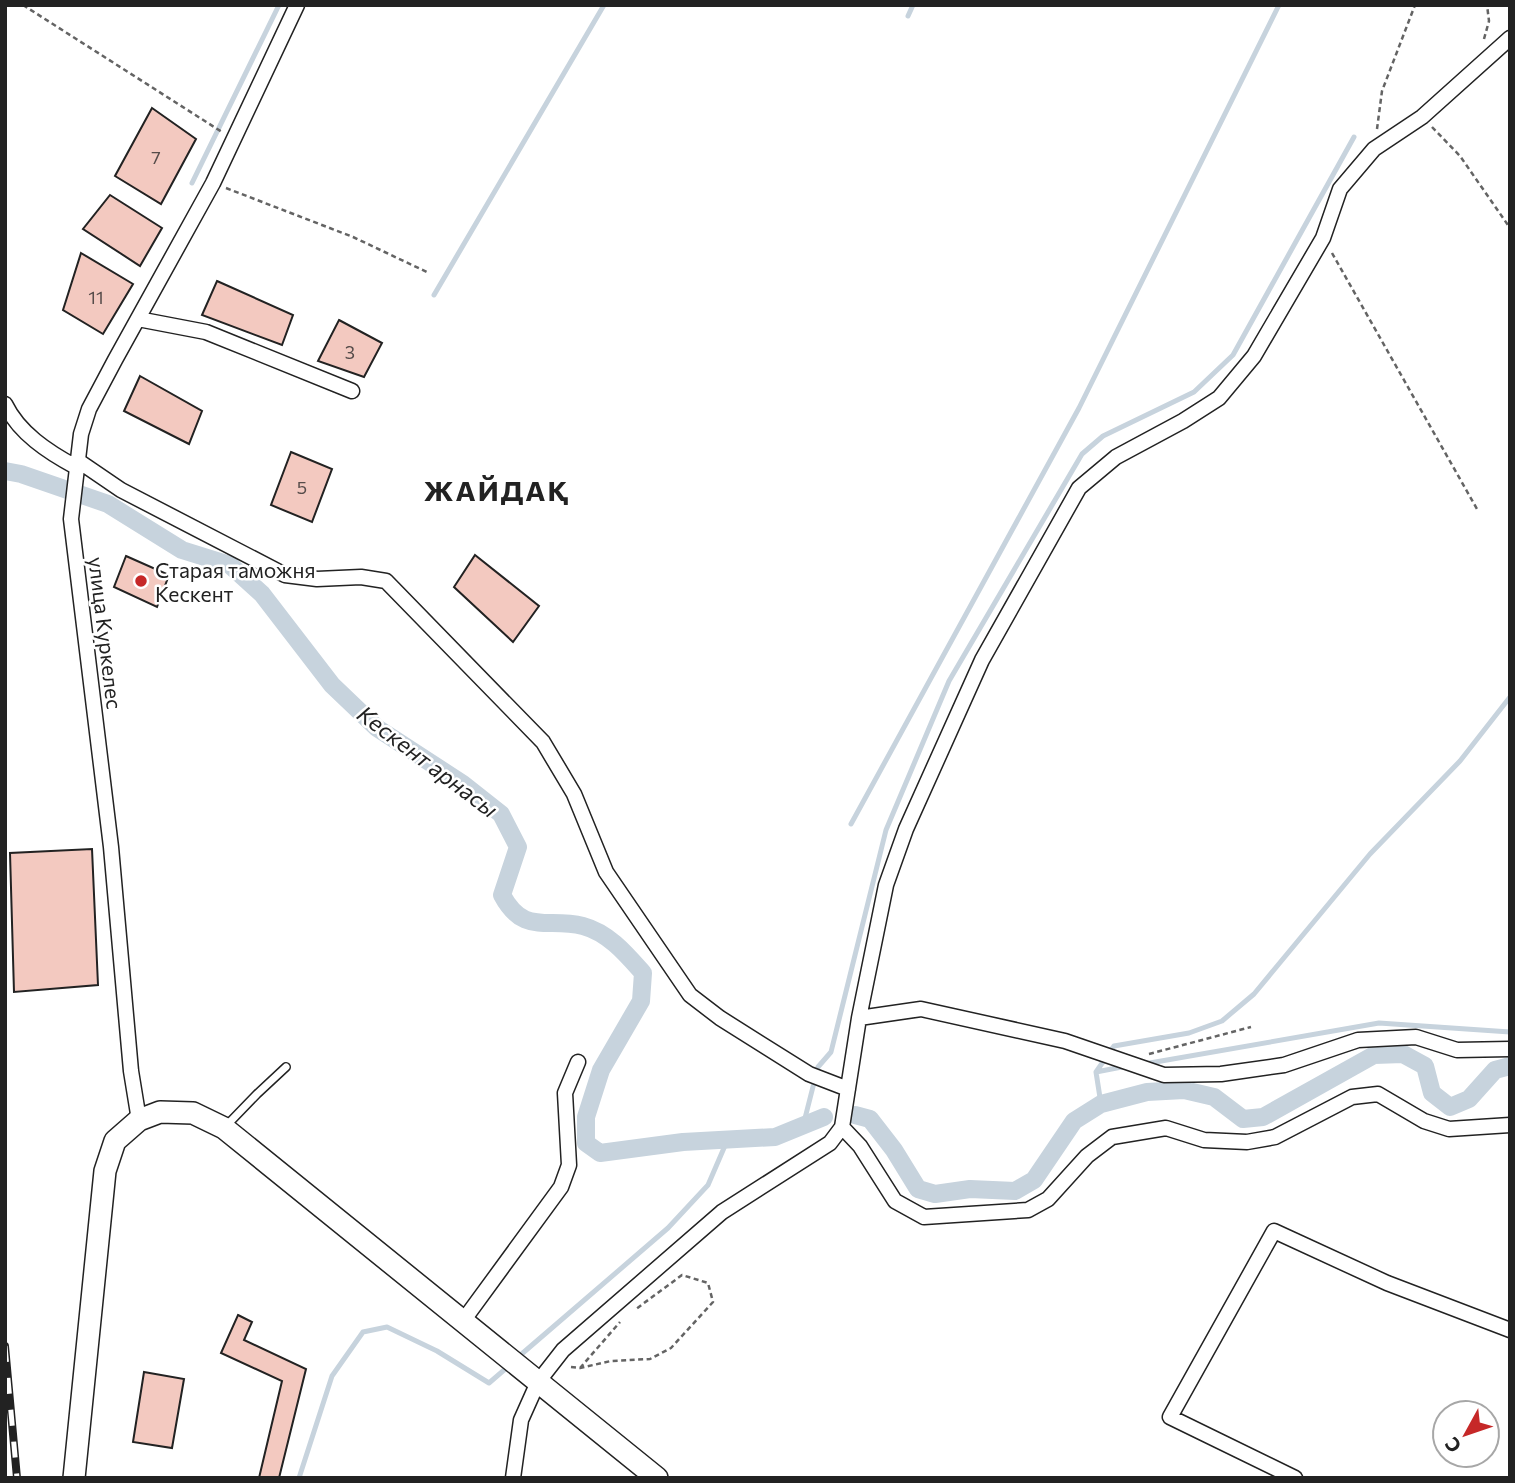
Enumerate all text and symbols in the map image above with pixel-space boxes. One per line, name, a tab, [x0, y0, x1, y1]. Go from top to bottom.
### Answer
house number: 7	[151, 146, 161, 168]
house number: 11	[88, 286, 104, 308]
house number: 3	[345, 341, 355, 363]
district label: ЖАЙДАҚ	[424, 473, 570, 507]
house number: 5	[297, 476, 307, 498]
street label: улица Куркелес	[84, 555, 128, 711]
place label: Старая таможня Кескент	[155, 557, 315, 606]
marker: Старая таможня Кескент	[133, 573, 149, 589]
water label: Кескент арнасы	[352, 699, 504, 823]
north arrow	[1431, 1399, 1501, 1469]
text: С	[1440, 1433, 1466, 1458]

